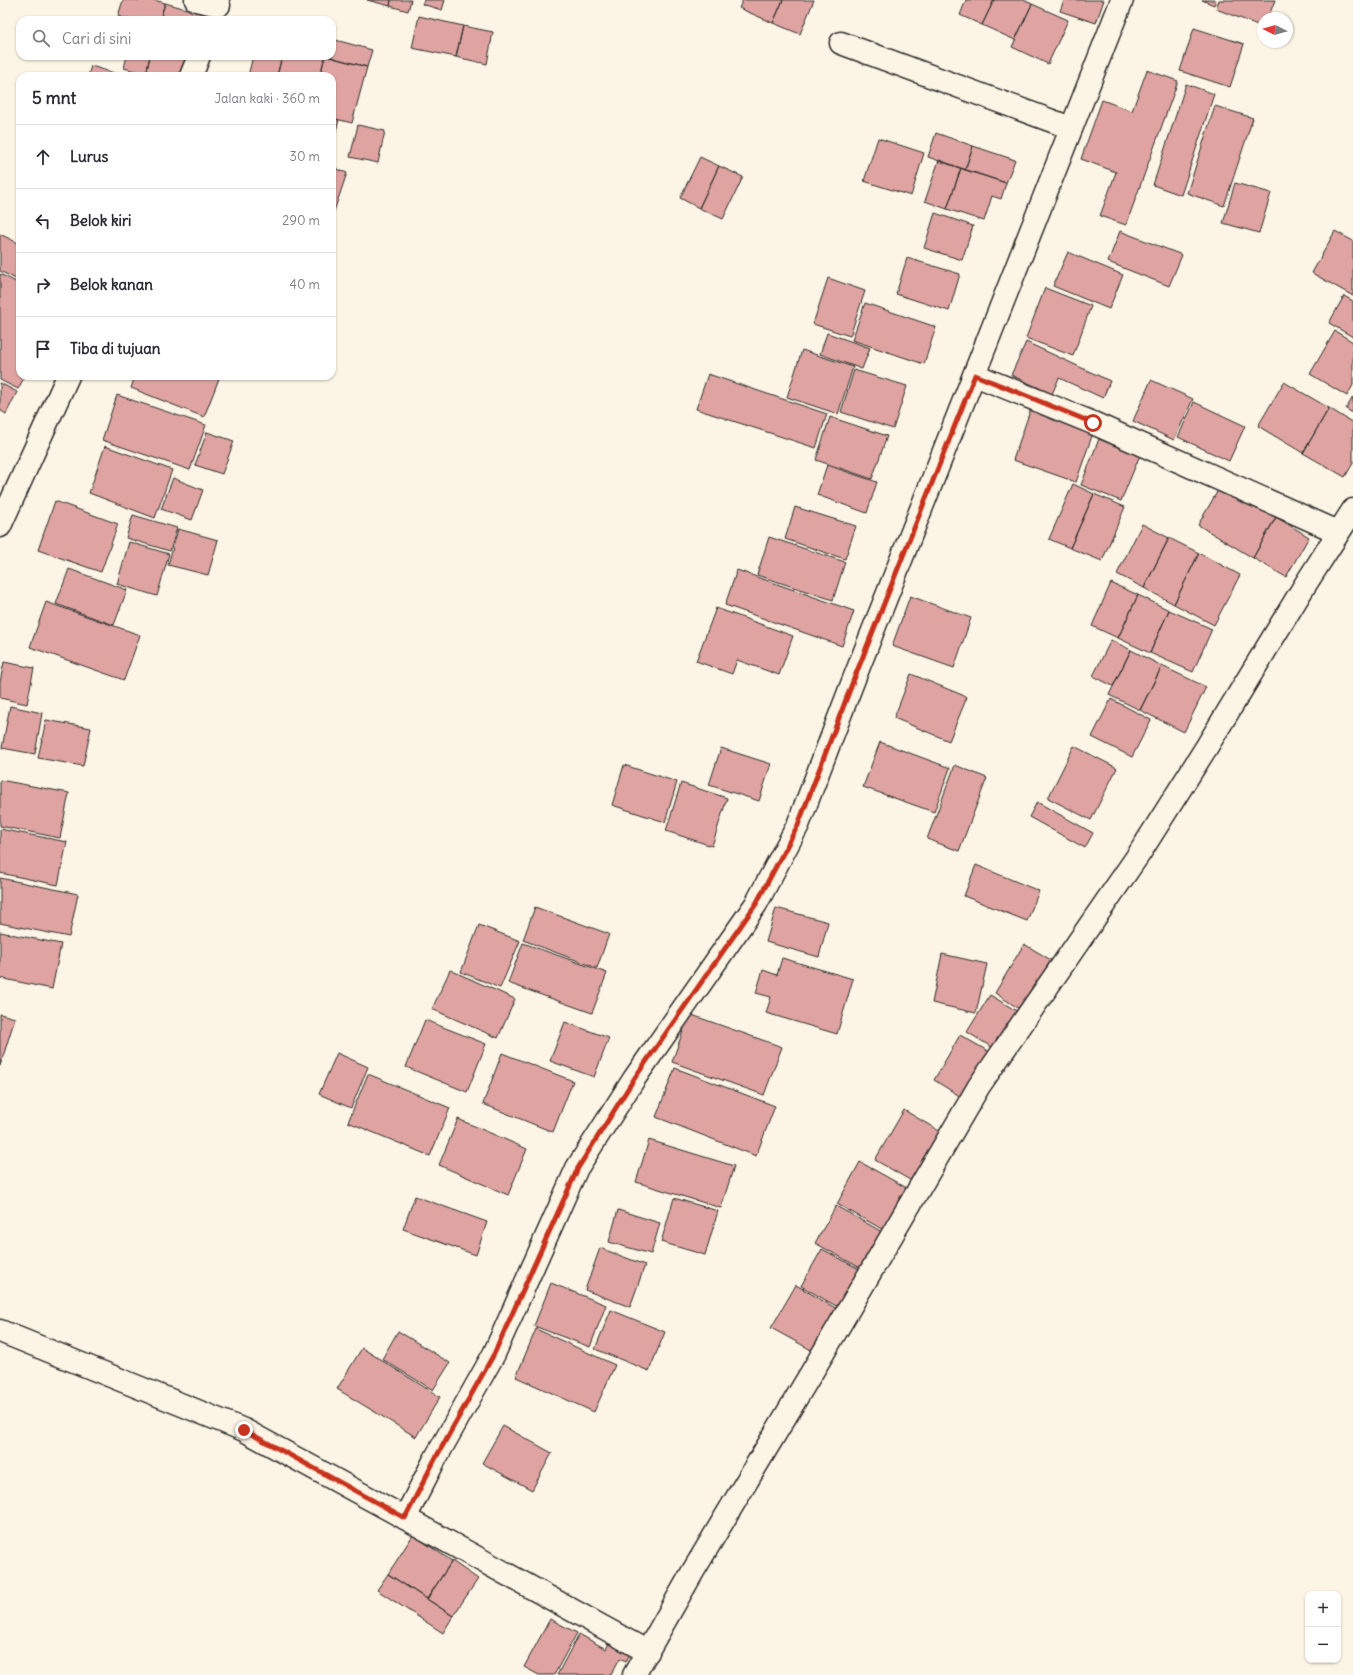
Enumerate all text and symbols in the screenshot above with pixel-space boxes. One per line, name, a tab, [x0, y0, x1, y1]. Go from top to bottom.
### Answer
north arrow	[1257, 12, 1293, 48]
search box	[16, 16, 336, 60]
icon: search	[30, 27, 52, 49]
text: Cari di sini	[62, 29, 131, 48]
text: 5 mnt	[32, 87, 76, 109]
text: Jalan kaki · 360 m	[215, 90, 320, 107]
icon: ahead	[32, 146, 54, 168]
text: Lurus	[70, 147, 108, 166]
text: 30 m	[290, 148, 320, 165]
icon: left	[32, 210, 54, 232]
text: Belok kiri	[70, 211, 131, 230]
text: 290 m	[282, 212, 320, 229]
icon: right	[32, 274, 54, 296]
text: Belok kanan	[70, 275, 153, 294]
text: 40 m	[289, 276, 320, 293]
icon: arrive	[32, 338, 54, 360]
text: Tiba di tujuan	[70, 339, 160, 358]
route start	[1084, 414, 1102, 432]
route end	[235, 1421, 253, 1439]
map controls	[1305, 1591, 1341, 1663]
button: +	[1305, 1591, 1341, 1627]
button: −	[1305, 1627, 1341, 1663]

